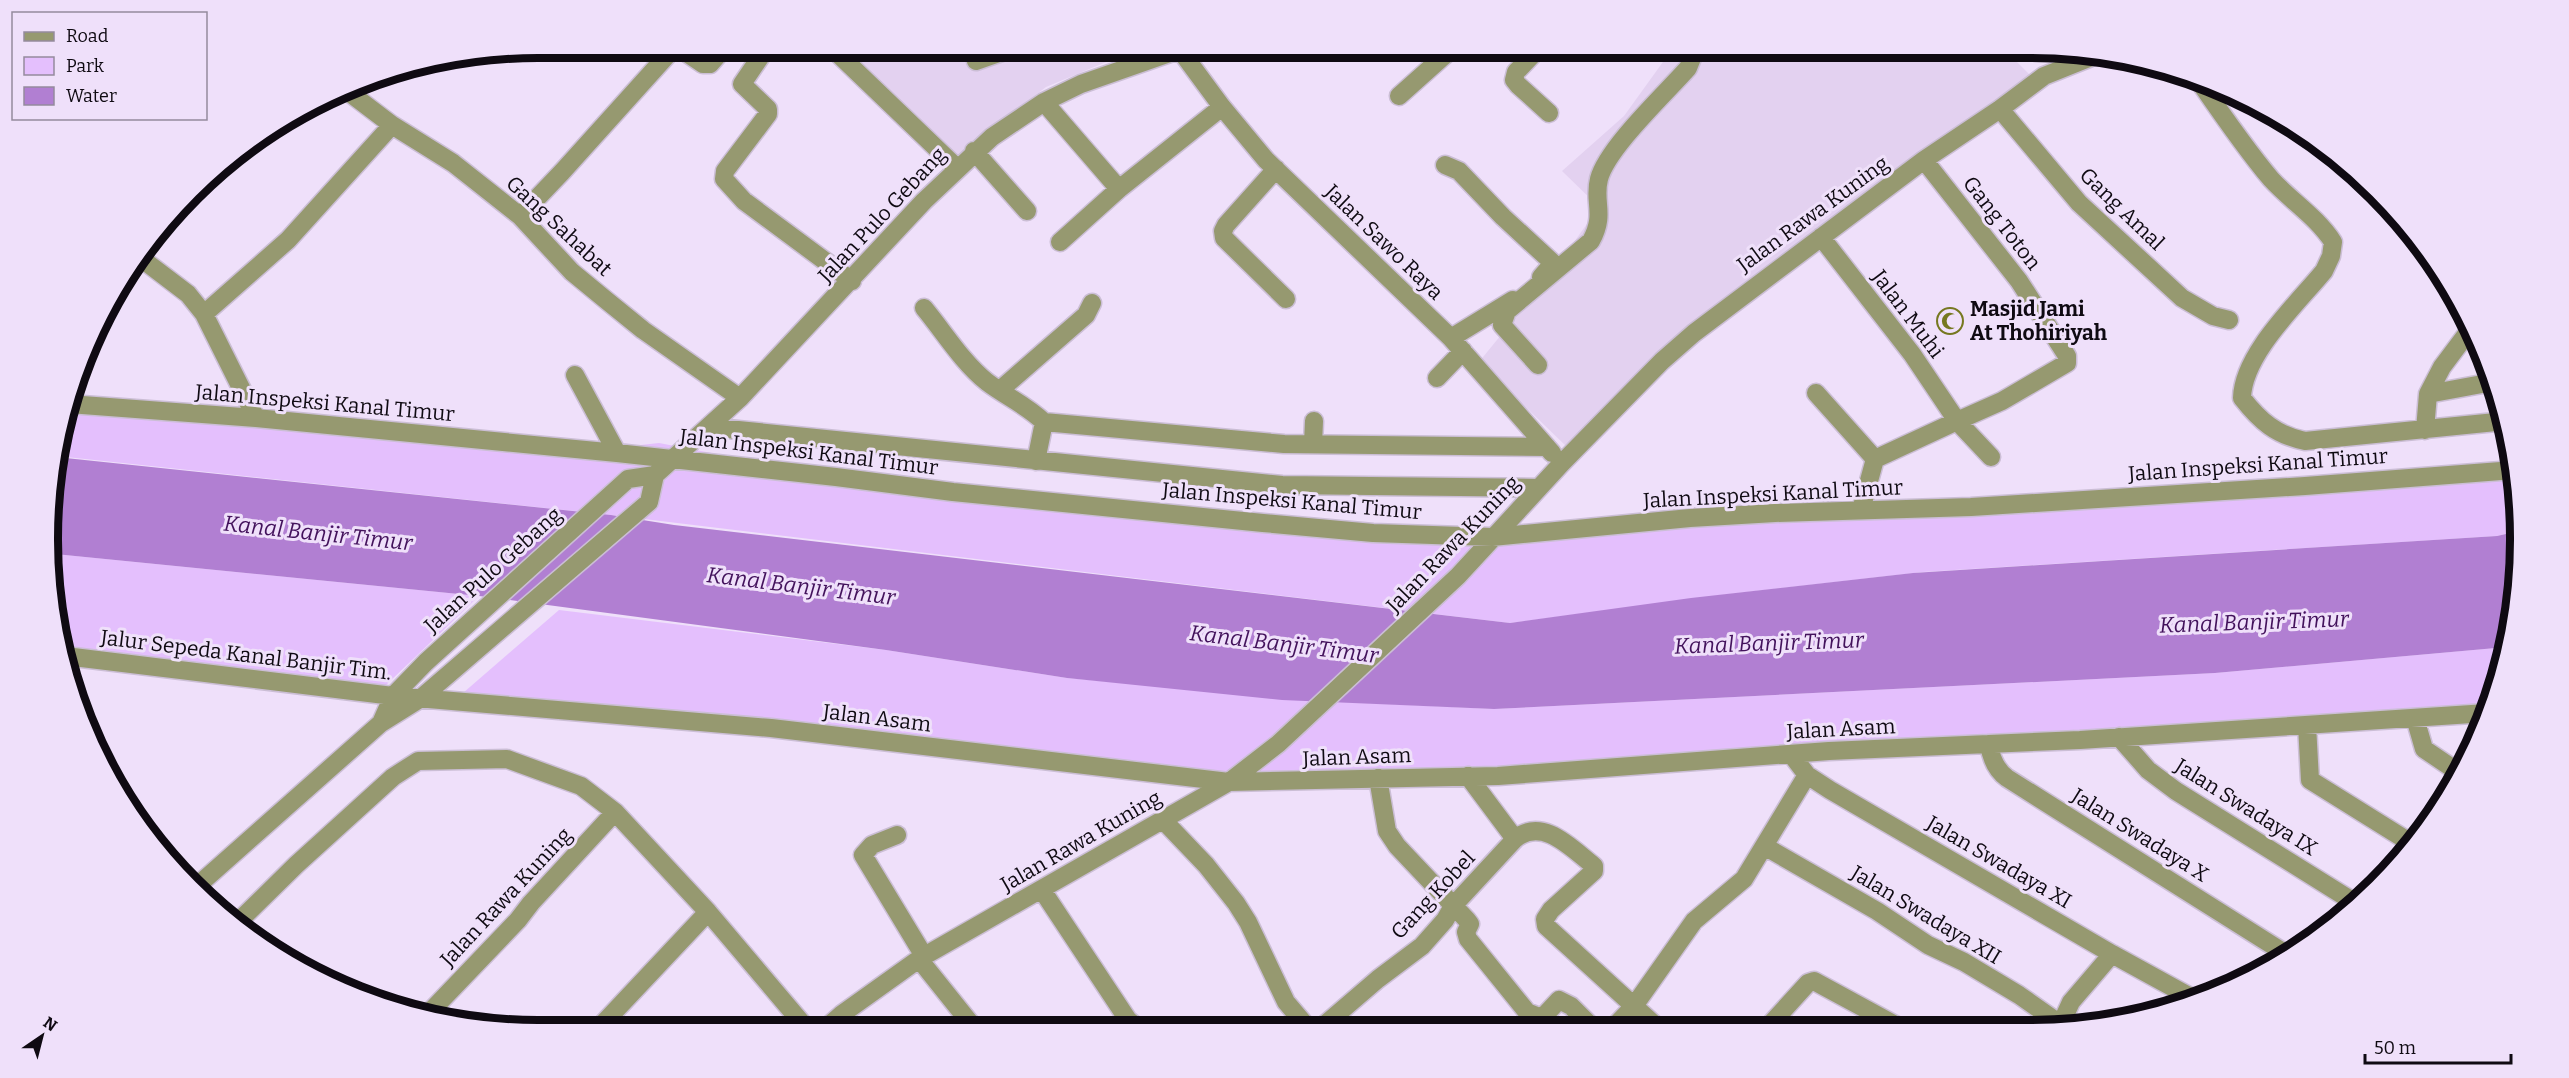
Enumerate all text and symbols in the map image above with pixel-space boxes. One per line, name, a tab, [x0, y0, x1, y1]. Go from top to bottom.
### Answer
legend	[12, 12, 207, 120]
text: Road	[66, 25, 109, 47]
text: Park	[66, 55, 105, 77]
text: Water	[66, 85, 117, 107]
street label: Jalan Pulo Gebang	[812, 142, 952, 289]
street label: Jalan Rawa Kuning	[1731, 150, 1894, 278]
street label: Gang Amal	[2074, 162, 2170, 256]
street label: Gang Sahabat	[501, 170, 618, 282]
street label: Gang Toton	[1957, 171, 2047, 275]
street label: Jalan Sawo Raya	[1319, 178, 1449, 306]
street label: Jalan Muhi	[1866, 264, 1950, 363]
place label: Masjid Jami At Thohiriyah	[1970, 296, 2108, 346]
mosque icon: Masjid Jami At Thohiriyah	[1935, 306, 1965, 336]
street label: Jalan Inspeksi Kanal Timur	[193, 379, 456, 427]
street label: Jalan Inspeksi Kanal Timur	[677, 423, 940, 481]
street label: Jalan Inspeksi Kanal Timur	[2126, 443, 2389, 487]
street label: Jalan Rawa Kuning	[1380, 470, 1525, 619]
street label: Jalan Inspeksi Kanal Timur	[1641, 474, 1904, 514]
street label: Jalan Inspeksi Kanal Timur	[1160, 477, 1423, 525]
street label: Jalan Pulo Gebang	[418, 501, 567, 639]
water label: Kanal Banjir Timur	[222, 510, 415, 556]
water label: Kanal Banjir Timur	[705, 561, 898, 611]
water label: Kanal Banjir Timur	[2159, 605, 2350, 639]
water label: Kanal Banjir Timur	[1188, 619, 1381, 669]
street label: Jalur Sepeda Kanal Banjir Tim.	[98, 624, 393, 686]
water label: Kanal Banjir Timur	[1674, 626, 1865, 660]
street label: Jalan Asam	[820, 698, 933, 738]
street label: Jalan Asam	[1785, 713, 1896, 745]
street label: Jalan Asam	[1301, 742, 1412, 772]
street label: Jalan Swadaya IX	[2169, 752, 2322, 861]
street label: Jalan Swadaya X	[2066, 782, 2214, 888]
street label: Jalan Rawa Kuning	[995, 784, 1166, 898]
street label: Jalan Swadaya XI	[1921, 809, 2076, 914]
street label: Jalan Rawa Kuning	[434, 822, 577, 973]
street label: Gang Kobel	[1385, 845, 1481, 945]
street label: Jalan Swadaya XII	[1845, 859, 2006, 970]
north arrow	[12, 1006, 72, 1066]
text: N	[40, 1013, 61, 1035]
scale bar	[2365, 1027, 2510, 1065]
text: 50 m	[2374, 1037, 2416, 1059]

